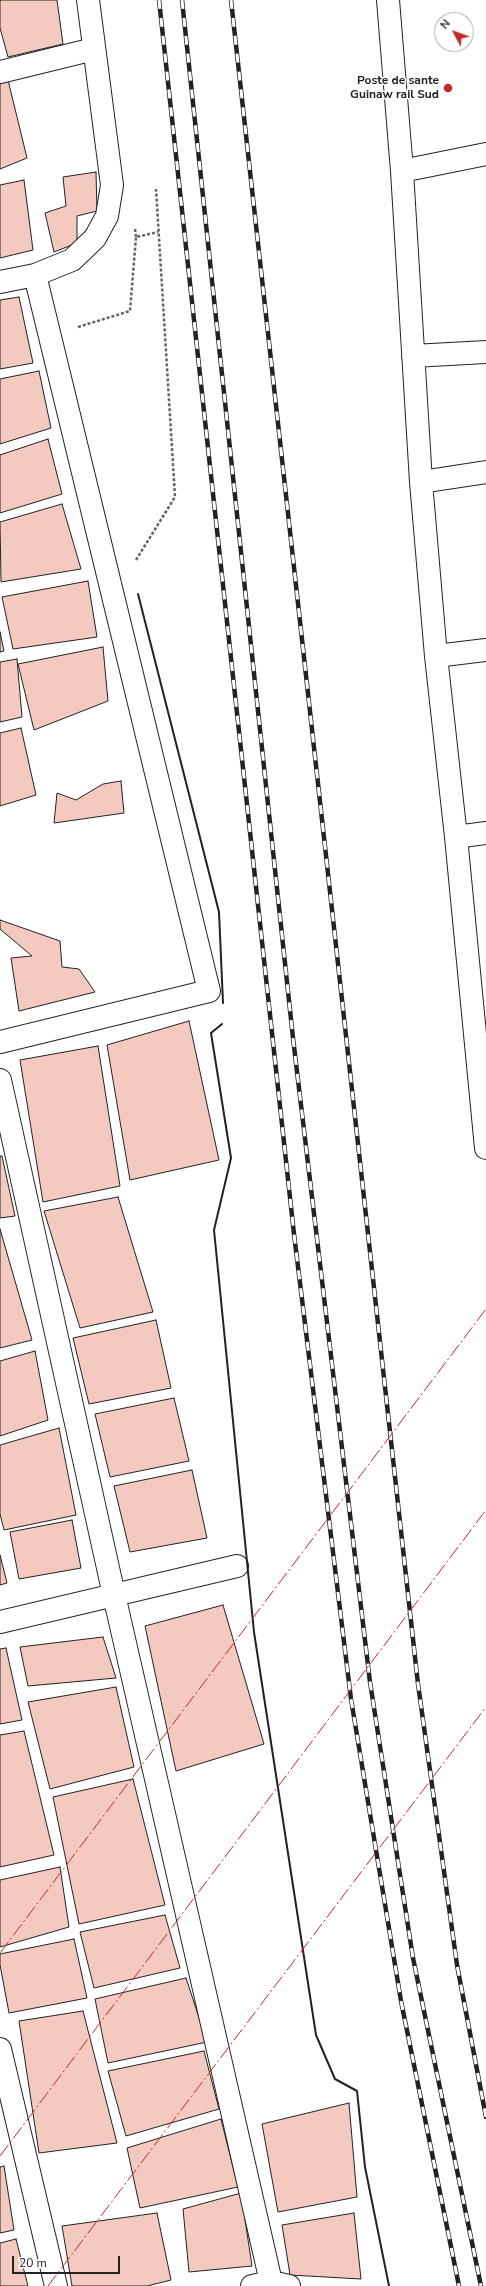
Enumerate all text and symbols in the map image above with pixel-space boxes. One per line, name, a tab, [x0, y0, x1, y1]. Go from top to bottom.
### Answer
north arrow	[434, 12, 474, 52]
text: N	[437, 16, 454, 32]
place label: Poste de sante Guinaw rail Sud	[350, 74, 439, 102]
marker: Poste de sante Guinaw rail Sud	[442, 82, 454, 94]
scale bar	[14, 2248, 122, 2274]
text: 20 m	[19, 2255, 47, 2271]

